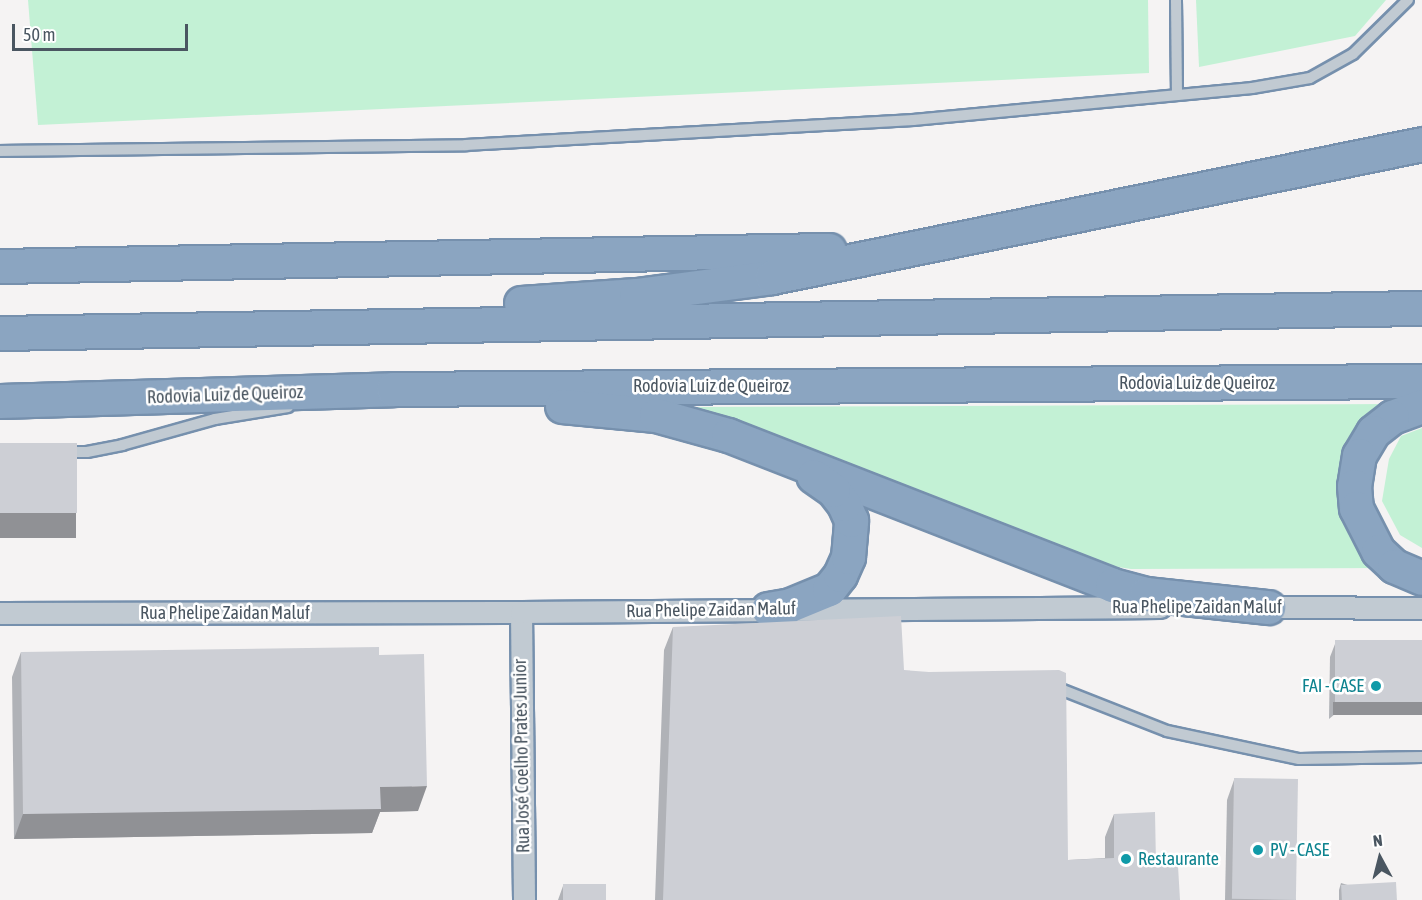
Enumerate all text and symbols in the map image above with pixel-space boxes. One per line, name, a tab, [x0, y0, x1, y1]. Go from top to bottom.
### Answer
scale bar	[15, 12, 190, 50]
text: 50 m	[23, 24, 55, 45]
street label: Rodovia Luiz de Queiroz	[1119, 372, 1275, 394]
street label: Rodovia Luiz de Queiroz	[633, 375, 789, 397]
street label: Rodovia Luiz de Queiroz	[147, 381, 303, 409]
street label: Rua Phelipe Zaidan Maluf	[1112, 596, 1282, 618]
street label: Rua Phelipe Zaidan Maluf	[626, 598, 796, 622]
street label: Rua Phelipe Zaidan Maluf	[140, 602, 310, 624]
street label: Rua José Coelho Prates Junior	[510, 659, 534, 853]
place label: FAI - CASE	[1302, 675, 1364, 697]
marker: FAI - CASE	[1369, 679, 1383, 693]
north arrow	[1350, 828, 1410, 888]
text: N	[1372, 831, 1384, 850]
place label: PV - CASE	[1270, 839, 1329, 861]
marker: PV - CASE	[1251, 843, 1265, 857]
place label: Restaurante	[1138, 848, 1219, 870]
marker: Restaurante	[1119, 852, 1133, 866]

